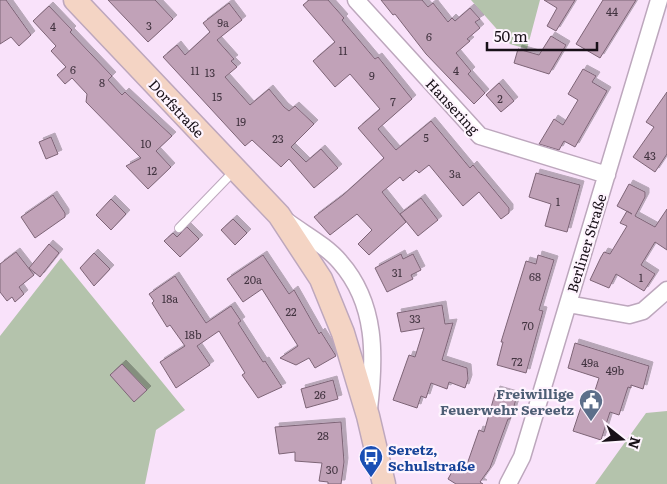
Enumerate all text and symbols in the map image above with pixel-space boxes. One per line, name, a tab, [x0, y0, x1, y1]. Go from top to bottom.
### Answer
house number: 44	[606, 3, 618, 19]
house number: 9a	[217, 14, 229, 30]
house number: 3	[146, 17, 152, 33]
house number: 4	[50, 18, 56, 34]
scale bar	[487, 20, 597, 52]
text: 50 m	[494, 24, 528, 47]
house number: 6	[426, 28, 432, 44]
house number: 11	[339, 42, 348, 58]
house number: 6	[70, 61, 76, 77]
house number: 11	[191, 62, 200, 78]
house number: 4	[453, 62, 459, 78]
house number: 13	[205, 64, 215, 80]
house number: 9	[369, 67, 375, 83]
house number: 8	[99, 74, 105, 90]
street label: Dorfstraße	[145, 74, 209, 142]
street label: Hansering	[422, 74, 484, 139]
house number: 15	[212, 88, 222, 104]
house number: 2	[497, 90, 503, 106]
house number: 7	[390, 93, 396, 109]
house number: 19	[236, 113, 246, 129]
house number: 5	[423, 129, 429, 145]
house number: 23	[272, 130, 284, 146]
house number: 10	[141, 135, 151, 151]
house number: 43	[644, 147, 656, 163]
house number: 12	[147, 162, 157, 178]
house number: 3a	[449, 165, 461, 181]
street label: Berliner Straße	[561, 191, 611, 295]
house number: 1	[556, 193, 561, 209]
house number: 31	[392, 264, 403, 280]
house number: 68	[529, 268, 541, 284]
house number: 1	[639, 269, 644, 285]
house number: 20a	[244, 271, 262, 287]
house number: 18a	[162, 290, 178, 306]
house number: 22	[285, 303, 297, 319]
house number: 33	[409, 310, 421, 326]
house number: 70	[522, 317, 534, 333]
house number: 18b	[184, 326, 202, 342]
house number: 72	[511, 353, 523, 369]
house number: 49a	[581, 354, 599, 370]
house number: 49b	[606, 362, 625, 378]
place label: Freiwillige Feuerwehr Sereetz	[440, 383, 575, 419]
house number: 26	[314, 386, 326, 402]
public building icon: Freiwillige Feuerwehr Sereetz	[578, 388, 604, 422]
north arrow	[597, 414, 647, 464]
house number: 28	[317, 427, 329, 443]
text: N	[624, 435, 647, 452]
place label: Seretz, Schulstraße	[388, 439, 475, 475]
bus stop icon: Seretz, Schulstraße	[358, 444, 384, 478]
house number: 30	[326, 461, 338, 477]

